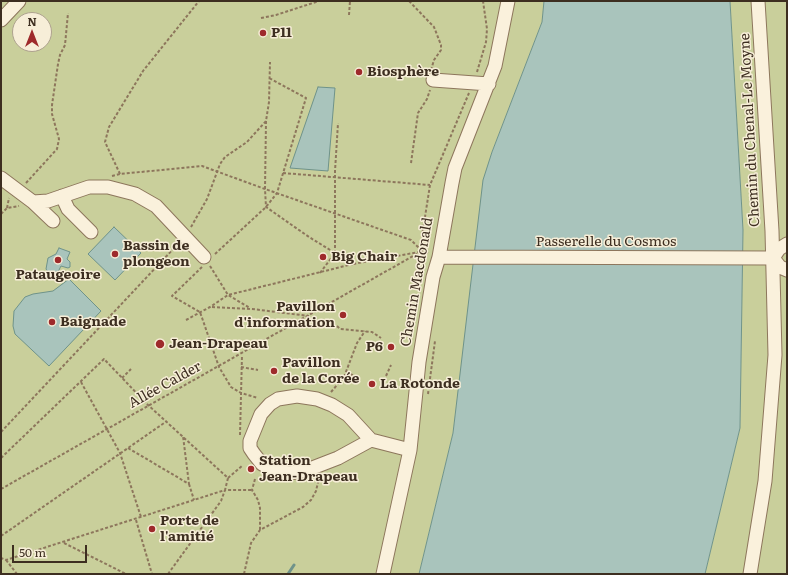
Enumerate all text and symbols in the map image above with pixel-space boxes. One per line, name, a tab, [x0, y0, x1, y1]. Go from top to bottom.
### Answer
north arrow	[12, 12, 52, 52]
text: N	[27, 13, 37, 29]
place label: P11	[271, 25, 292, 41]
marker: P11	[258, 28, 268, 38]
street label: Chemin du Chenal-Le Moyne	[737, 33, 763, 227]
place label: Biosphère	[367, 64, 439, 80]
marker: Biosphère	[354, 67, 364, 77]
street label: Chemin Macdonald	[397, 216, 437, 348]
street label: Passerelle du Cosmos	[536, 234, 676, 250]
place label: Bassin de plongeon	[123, 238, 190, 270]
marker: Bassin de plongeon	[110, 249, 120, 259]
place label: Big Chair	[331, 249, 397, 265]
marker: Big Chair	[318, 252, 328, 262]
marker: Pataugeoire	[53, 255, 63, 265]
place label: Pataugeoire	[15, 267, 101, 283]
place label: Pavillon d'information	[234, 299, 335, 332]
marker: Pavillon d'information	[338, 310, 348, 320]
place label: Baignade	[60, 314, 126, 330]
marker: Baignade	[47, 317, 57, 327]
place label: Jean-Drapeau	[169, 336, 268, 352]
marker: Jean-Drapeau	[154, 338, 166, 350]
place label: P6	[366, 339, 383, 355]
marker: P6	[386, 342, 396, 352]
place label: Pavillon de la Corée	[282, 355, 359, 388]
street label: Allée Calder	[126, 358, 204, 412]
marker: Pavillon de la Corée	[269, 366, 279, 376]
place label: La Rotonde	[380, 376, 460, 392]
marker: La Rotonde	[367, 379, 377, 389]
place label: Station Jean-Drapeau	[259, 453, 358, 486]
marker: Station Jean-Drapeau	[246, 464, 256, 474]
place label: Porte de l'amitié	[160, 513, 219, 546]
marker: Porte de l'amitié	[147, 524, 157, 534]
scale bar	[14, 537, 89, 563]
text: 50 m	[19, 543, 46, 561]

